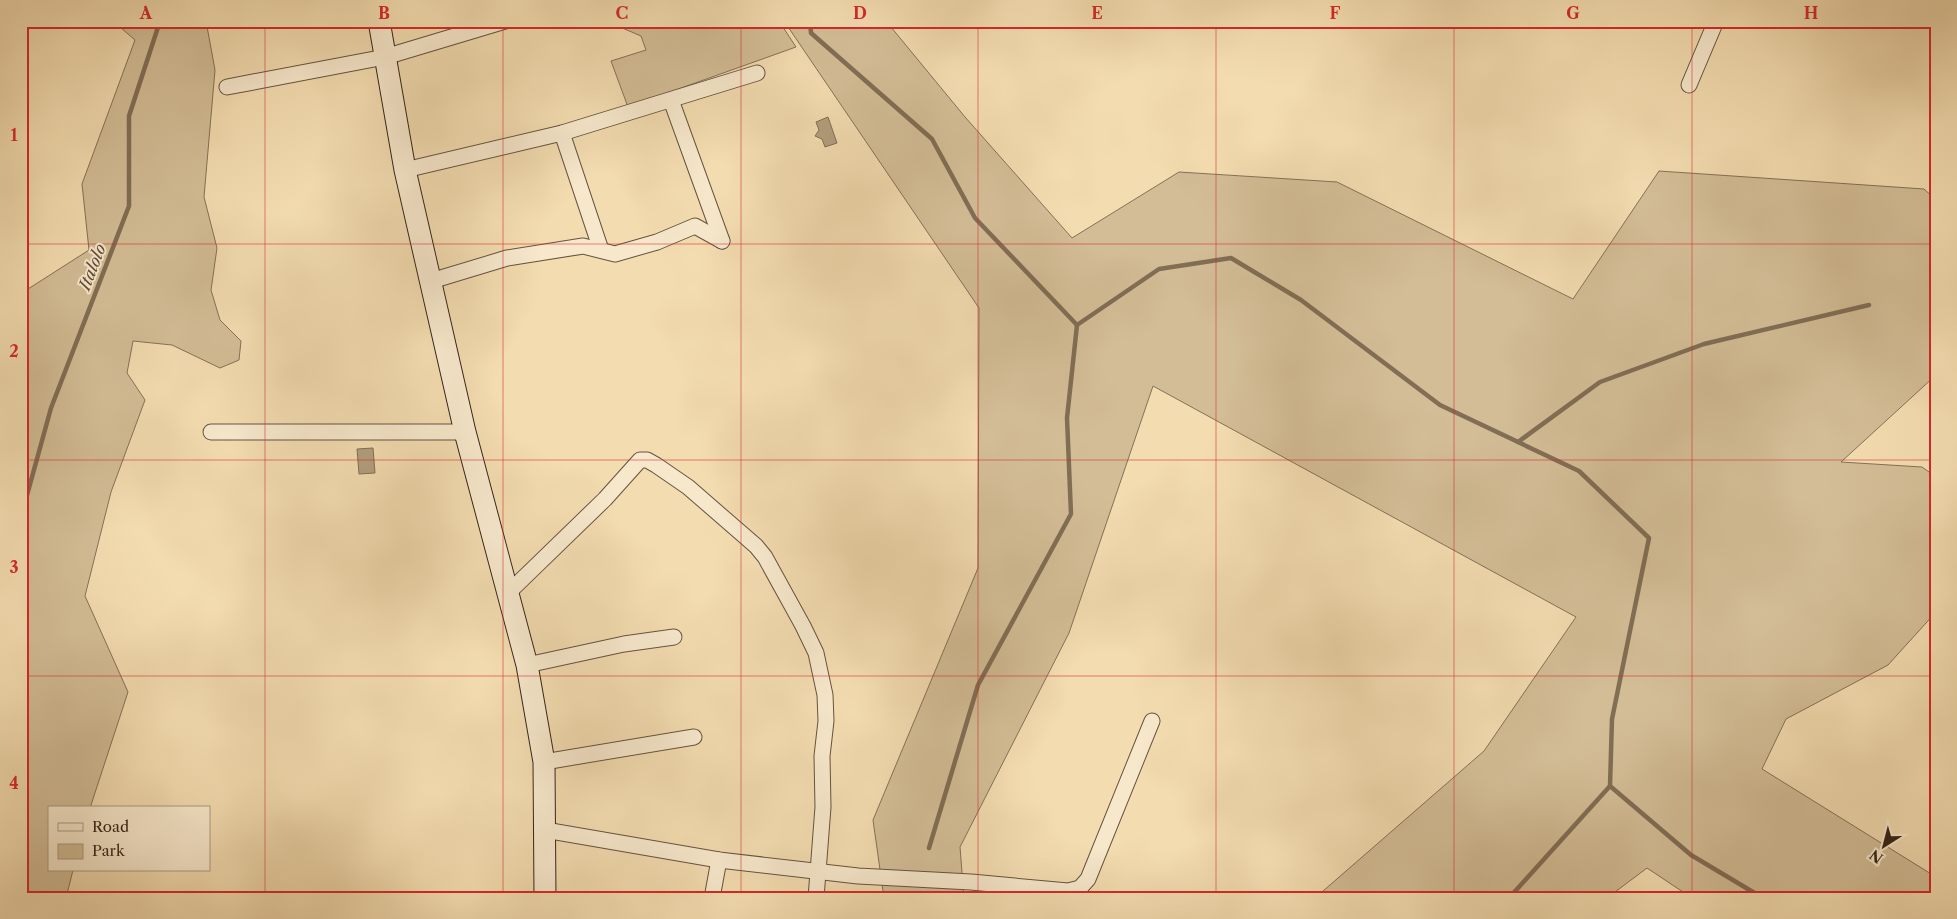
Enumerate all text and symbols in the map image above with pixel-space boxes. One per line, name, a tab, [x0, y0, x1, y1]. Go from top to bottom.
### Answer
text: A	[139, 3, 153, 23]
text: B	[378, 3, 390, 23]
text: C	[616, 3, 628, 23]
text: D	[853, 3, 867, 23]
text: E	[1091, 3, 1103, 23]
text: F	[1330, 3, 1341, 23]
text: G	[1566, 3, 1580, 23]
text: H	[1804, 3, 1818, 23]
text: 1	[10, 125, 18, 145]
water label: Italolo	[73, 241, 110, 295]
text: 2	[9, 341, 19, 361]
text: 3	[9, 557, 19, 577]
text: 4	[9, 773, 19, 793]
legend	[48, 806, 210, 872]
text: Road	[92, 817, 129, 836]
north arrow	[1860, 822, 1910, 872]
text: Park	[92, 841, 126, 860]
text: N	[1866, 846, 1887, 867]

